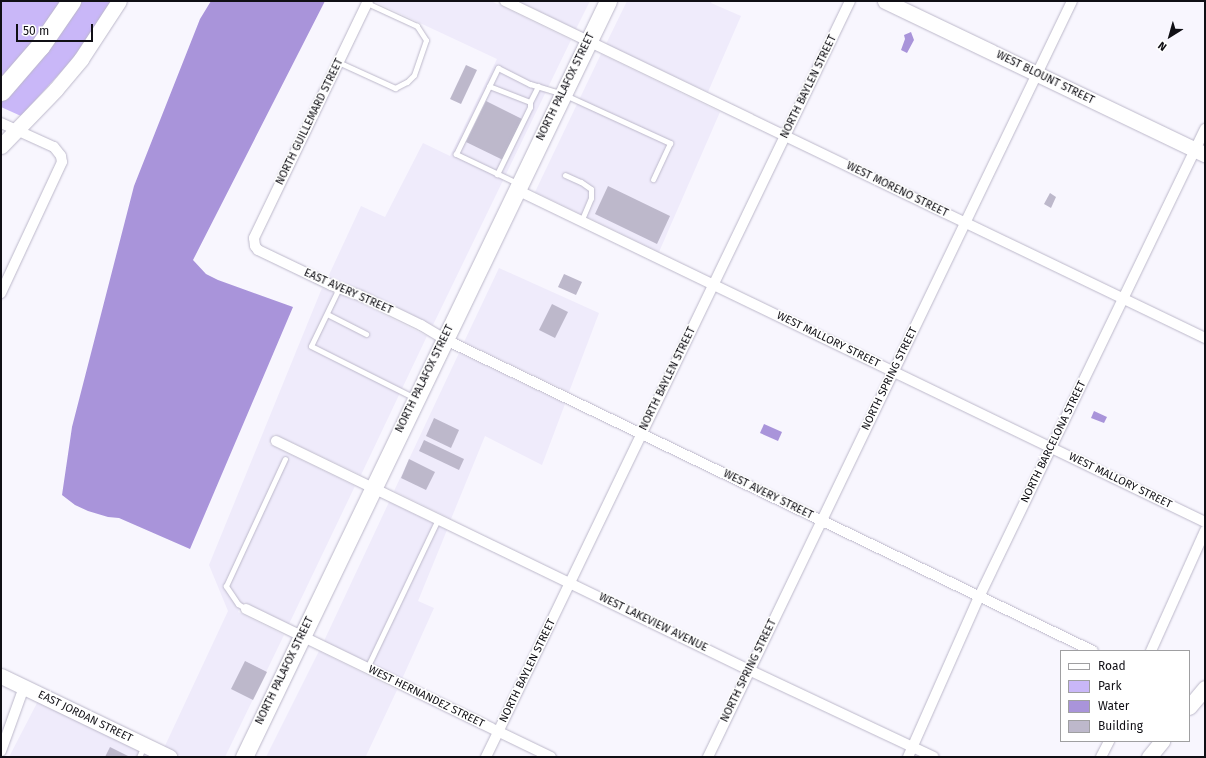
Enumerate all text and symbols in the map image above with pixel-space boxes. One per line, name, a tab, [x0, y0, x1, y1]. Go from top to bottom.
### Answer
scale bar	[18, 16, 95, 42]
north arrow	[1150, 16, 1190, 56]
text: 50 m	[23, 24, 49, 38]
street label: NORTH PALAFOX STREET	[534, 31, 598, 143]
street label: NORTH BAYLEN STREET	[778, 33, 840, 141]
text: N	[1156, 39, 1169, 53]
street label: WEST BLOUNT STREET	[994, 49, 1096, 107]
street label: NORTH GUILLEMARD STREET	[274, 57, 346, 187]
street label: WEST MORENO STREET	[844, 160, 950, 220]
street label: EAST AVERY STREET	[302, 267, 394, 317]
street label: WEST MALLORY STREET	[774, 309, 882, 371]
street label: NORTH PALAFOX STREET	[393, 323, 457, 435]
street label: NORTH BAYLEN STREET	[637, 325, 699, 433]
street label: NORTH SPRING STREET	[859, 325, 921, 433]
street label: NORTH BARCELONA STREET	[1019, 379, 1089, 505]
street label: WEST MALLORY STREET	[1066, 450, 1174, 512]
street label: WEST AVERY STREET	[721, 468, 815, 522]
street label: WEST LAKEVIEW AVENUE	[596, 591, 710, 655]
street label: NORTH PALAFOX STREET	[253, 615, 317, 727]
street label: NORTH BAYLEN STREET	[497, 617, 559, 725]
street label: NORTH SPRING STREET	[718, 617, 780, 725]
legend	[1060, 650, 1190, 742]
text: Road	[1098, 659, 1126, 673]
street label: WEST HERNANDEZ STREET	[366, 663, 486, 731]
text: Park	[1098, 679, 1122, 693]
street label: EAST JORDAN STREET	[36, 688, 134, 746]
text: Water	[1098, 699, 1129, 713]
text: Building	[1098, 719, 1143, 733]

